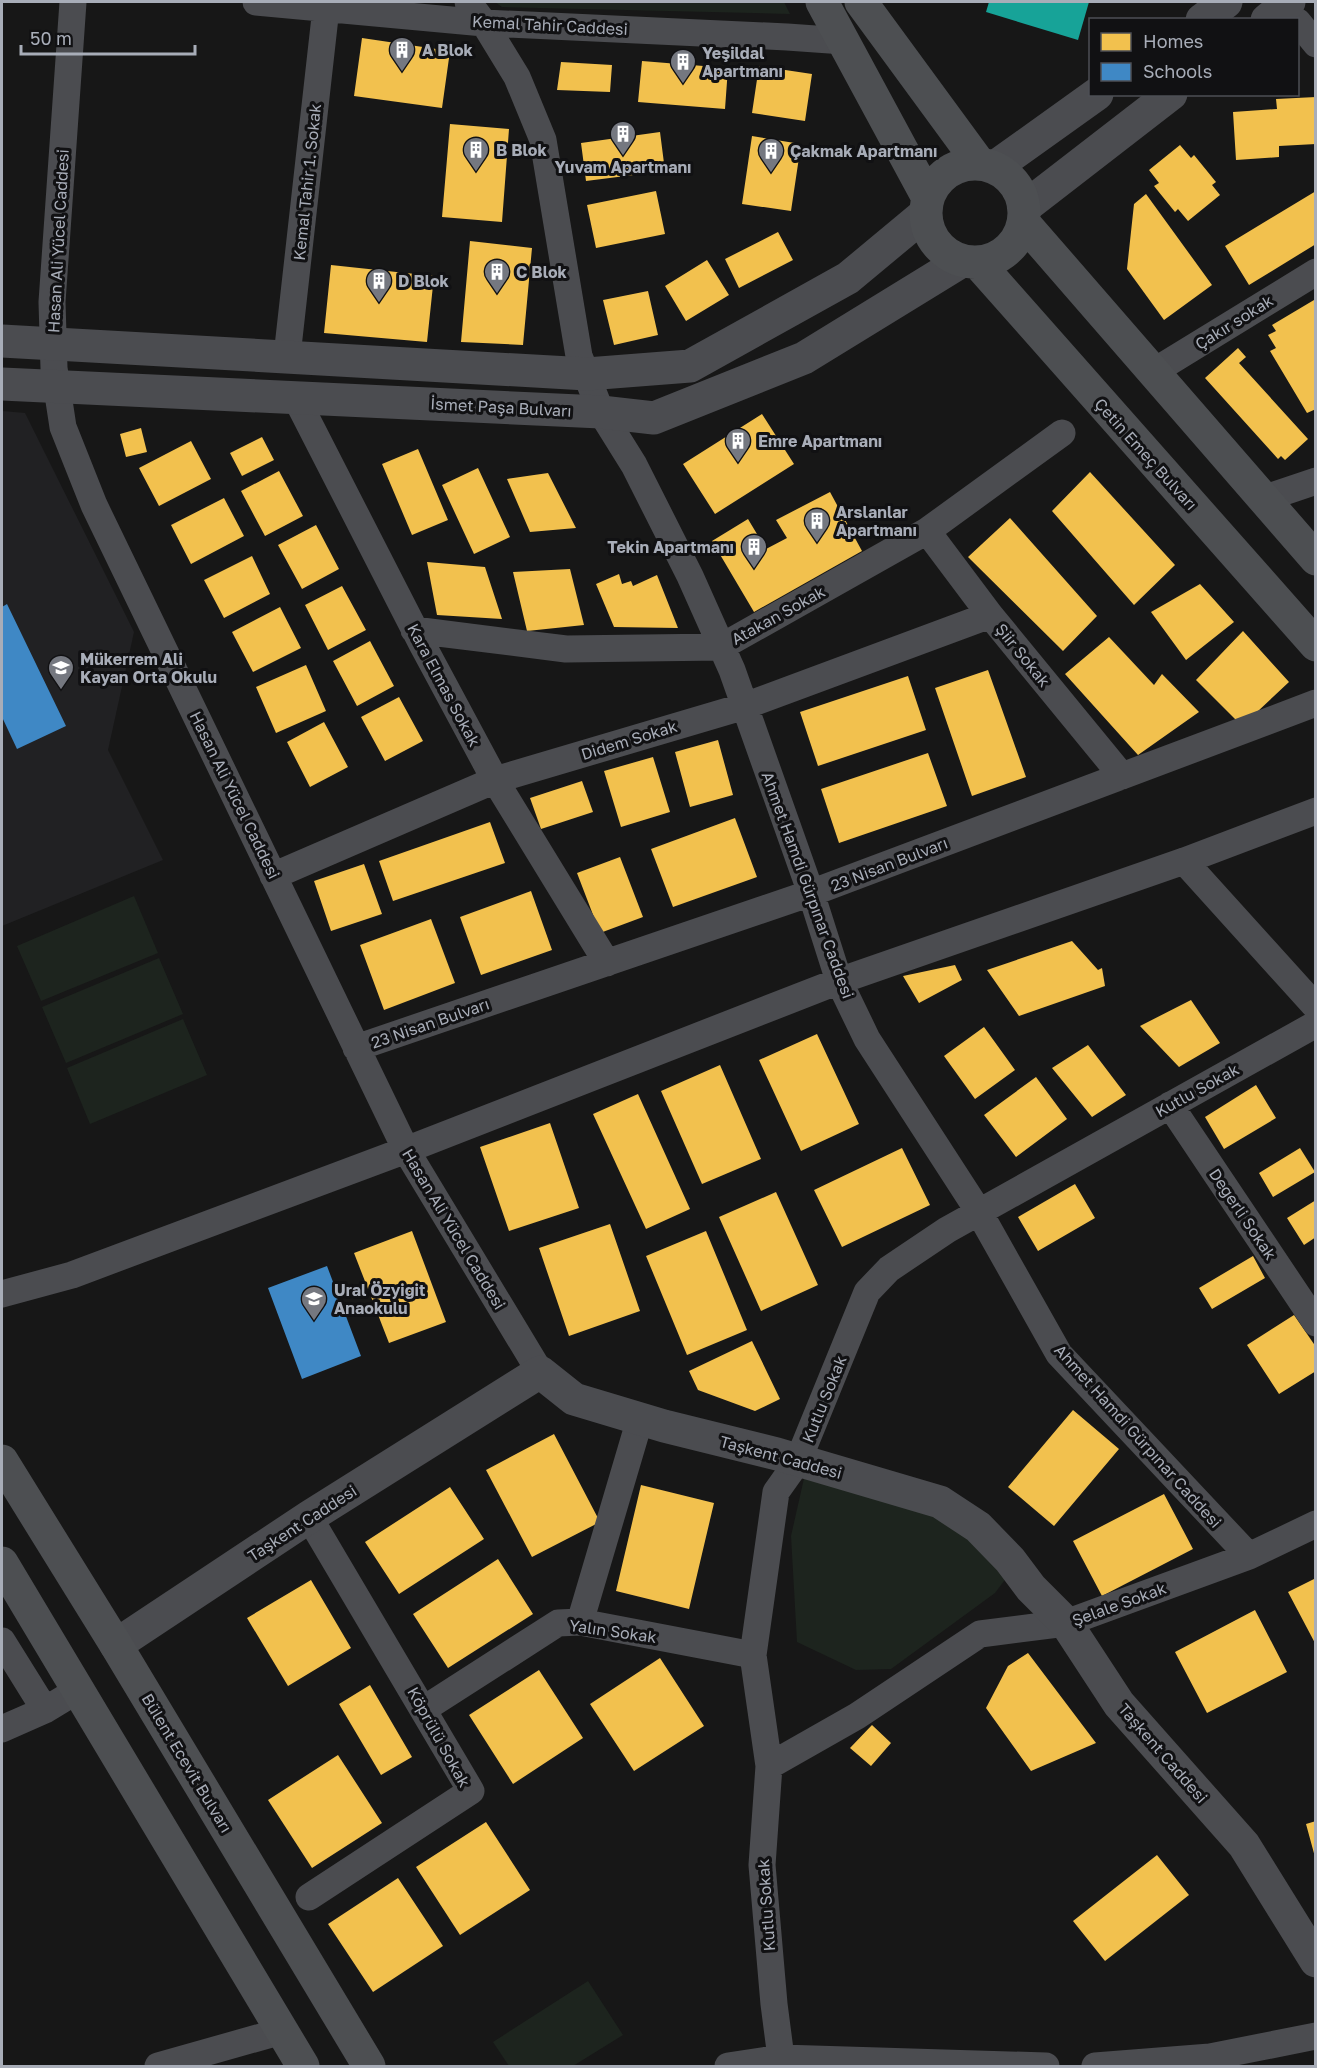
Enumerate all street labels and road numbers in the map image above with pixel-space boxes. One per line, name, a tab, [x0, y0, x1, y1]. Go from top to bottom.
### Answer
street label: Kemal Tahir Caddesi	[472, 11, 628, 39]
street label: Kemal Tahir 1. Sokak	[289, 103, 325, 261]
street label: Hasan Ali Yücel Caddesi	[43, 149, 73, 333]
street label: Çakır sokak	[1191, 290, 1277, 354]
street label: İsmet Paşa Bulvarı	[430, 393, 572, 421]
street label: Çetin Emeç Bulvarı	[1090, 394, 1202, 514]
street label: Atakan Sokak	[728, 581, 828, 649]
street label: Şiir Sokak	[991, 619, 1055, 691]
street label: Kara Elmas Sokak	[403, 620, 485, 750]
street label: Hasan Ali Yücel Caddesi	[186, 708, 284, 882]
street label: Didem Sokak	[578, 716, 680, 764]
street label: Ahmet Hamdi Gürpınar Caddesi	[758, 769, 858, 1001]
street label: 23 Nisan Bulvarı	[828, 832, 950, 896]
street label: 23 Nisan Bulvarı	[368, 993, 492, 1053]
street label: Kutlu Sokak	[1152, 1059, 1242, 1121]
street label: Hasan Ali Yücel Caddesi	[398, 1145, 510, 1313]
street label: Değerli Sokak	[1205, 1164, 1281, 1264]
street label: Ahmet Hamdi Gürpınar Caddesi	[1050, 1340, 1226, 1532]
street label: Kutlu Sokak	[797, 1352, 851, 1446]
street label: Taşkent Caddesi	[718, 1431, 844, 1483]
street label: Taşkent Caddesi	[244, 1480, 360, 1566]
street label: Şelale Sokak	[1069, 1578, 1169, 1630]
street label: Yalın Sokak	[568, 1615, 658, 1647]
street label: Köprülü Sokak	[403, 1683, 475, 1791]
street label: Bülent Ecevit Bulvarı	[138, 1690, 236, 1836]
street label: Taşkent Caddesi	[1114, 1699, 1212, 1807]
street label: Kutlu Sokak	[753, 1858, 779, 1952]

